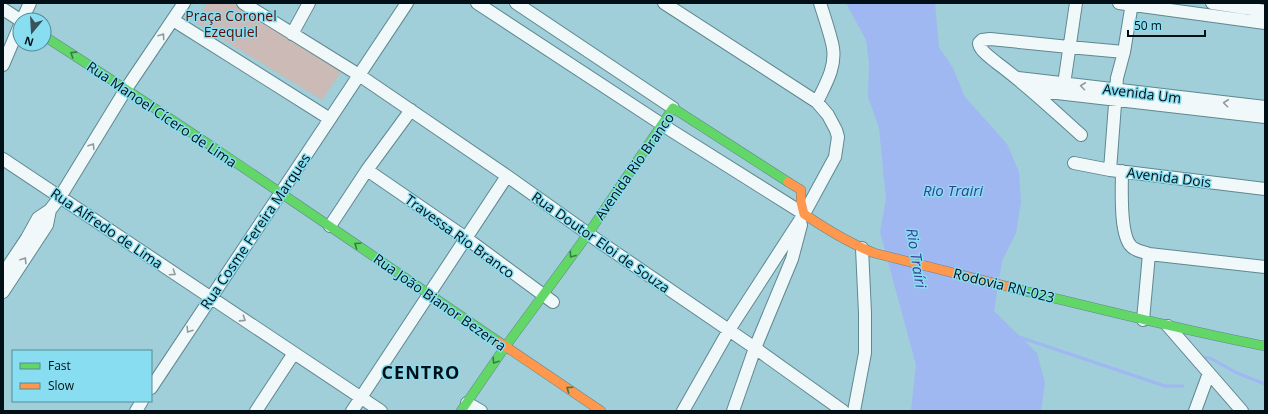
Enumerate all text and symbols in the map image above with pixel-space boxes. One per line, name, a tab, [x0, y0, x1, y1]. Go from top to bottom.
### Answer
park label: Praça Coronel Ezequiel	[185, 6, 277, 41]
north arrow	[12, 12, 52, 52]
scale bar	[1128, 12, 1205, 38]
text: 50 m	[1134, 17, 1162, 34]
text: N	[22, 33, 35, 51]
one-way arrow	[157, 34, 164, 41]
one-way arrow	[70, 52, 77, 59]
street label: Rua Manoel Cícero de Lima	[83, 57, 241, 171]
street label: Avenida Um	[1102, 79, 1182, 107]
one-way arrow	[1080, 82, 1086, 91]
one-way arrow	[1223, 99, 1229, 108]
street label: Avenida Rio Branco	[590, 109, 678, 223]
one-way arrow	[87, 143, 94, 150]
street label: Rua Cosme Fereira Marques	[196, 149, 315, 313]
street label: Avenida Dois	[1126, 162, 1212, 192]
water label: Rio Trairi	[923, 180, 983, 200]
street label: Rua Alfredo de Lima	[47, 183, 167, 273]
street label: Rua Doutor Eloi de Souza	[528, 187, 674, 297]
street label: Travessa Rio Branco	[401, 190, 519, 282]
water label: Rio Traíri	[902, 227, 932, 289]
one-way arrow	[355, 243, 362, 250]
street label: Rua João Bianor Bezerra	[370, 249, 510, 355]
one-way arrow	[569, 251, 576, 258]
one-way arrow	[20, 257, 27, 264]
street label: Rodovia RN-023	[951, 263, 1057, 307]
one-way arrow	[169, 268, 176, 275]
one-way arrow	[239, 314, 246, 322]
one-way arrow	[186, 326, 194, 333]
legend	[12, 350, 152, 402]
one-way arrow	[493, 356, 500, 363]
text: Fast	[48, 357, 71, 374]
district label: CENTRO	[382, 360, 460, 384]
text: Slow	[48, 377, 75, 394]
one-way arrow	[566, 387, 573, 394]

